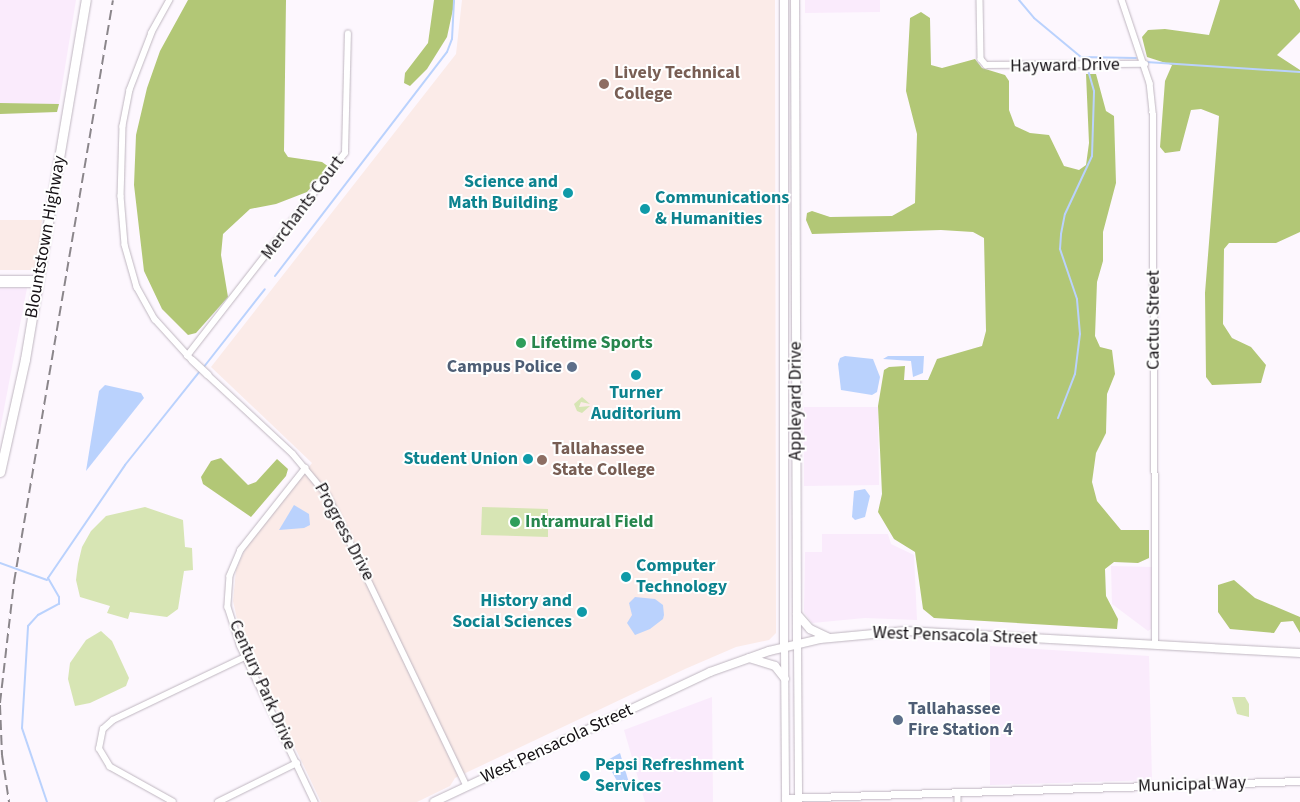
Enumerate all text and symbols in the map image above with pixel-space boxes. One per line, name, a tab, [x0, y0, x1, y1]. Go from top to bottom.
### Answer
street label: Hayward Drive	[1010, 54, 1120, 78]
place label: Lively Technical College	[614, 63, 740, 106]
marker: Lively Technical College	[598, 78, 610, 90]
street label: Merchants Court	[257, 152, 349, 264]
street label: Blountstown Highway	[21, 154, 71, 320]
place label: Science and Math Building	[448, 172, 558, 214]
marker: Science and Math Building	[562, 187, 574, 199]
place label: Communications & Humanities	[655, 188, 789, 230]
marker: Communications & Humanities	[639, 203, 651, 215]
street label: Cactus Street	[1143, 270, 1165, 370]
place label: Lifetime Sports	[531, 332, 653, 354]
marker: Lifetime Sports	[515, 337, 527, 349]
street label: Appleyard Drive	[785, 341, 807, 461]
place label: Campus Police	[447, 356, 562, 378]
marker: Campus Police	[566, 361, 578, 373]
marker: Turner Auditorium	[630, 369, 642, 381]
place label: Turner Auditorium	[591, 383, 681, 426]
place label: Tallahassee State College	[552, 439, 655, 482]
place label: Student Union	[403, 448, 518, 470]
marker: Student Union	[522, 453, 534, 465]
marker: Tallahassee State College	[536, 454, 548, 466]
street label: Progress Drive	[309, 479, 379, 585]
place label: Intramural Field	[525, 511, 653, 533]
marker: Intramural Field	[509, 516, 521, 528]
place label: Computer Technology	[636, 556, 727, 598]
marker: Computer Technology	[620, 571, 632, 583]
place label: History and Social Sciences	[452, 591, 572, 634]
marker: History and Social Sciences	[576, 606, 588, 618]
street label: Century Park Drive	[224, 617, 300, 753]
street label: West Pensacola Street	[872, 622, 1038, 650]
street label: West Pensacola Street	[478, 699, 636, 789]
place label: Tallahassee Fire Station 4	[908, 699, 1013, 742]
marker: Tallahassee Fire Station 4	[892, 714, 904, 726]
place label: Pepsi Refreshment Services	[595, 755, 744, 798]
marker: Pepsi Refreshment Services	[579, 770, 591, 782]
street label: Municipal Way	[1138, 772, 1246, 798]

